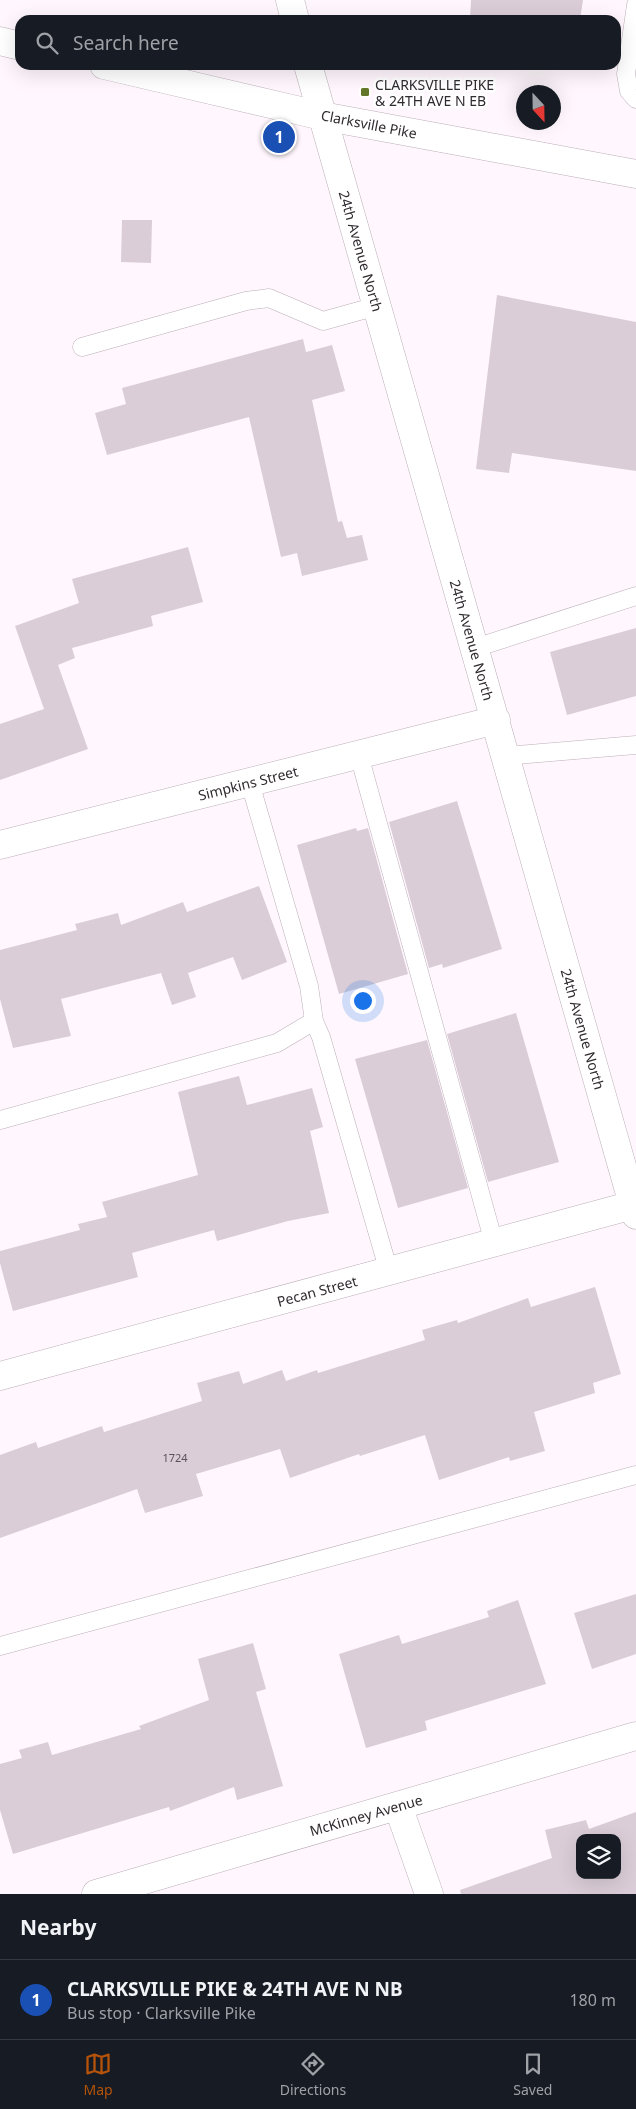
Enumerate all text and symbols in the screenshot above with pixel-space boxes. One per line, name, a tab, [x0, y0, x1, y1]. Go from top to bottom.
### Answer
search box	[15, 15, 621, 70]
icon: search	[33, 29, 61, 57]
text: Search here	[73, 30, 179, 56]
place label: CLARKSVILLE PIKE & 24TH AVE N EB	[375, 75, 494, 110]
north arrow	[516, 85, 561, 130]
marker: CLARKSVILLE PIKE & 24TH AVE N EB	[359, 86, 371, 98]
street label: Clarksville Pike	[319, 105, 419, 143]
pin: 1	[263, 118, 295, 156]
street label: 24th Avenue North	[335, 188, 387, 314]
street label: 24th Avenue North	[446, 577, 498, 703]
street label: Simpkins Street	[196, 761, 300, 805]
street label: 24th Avenue North	[557, 966, 609, 1092]
your location	[350, 988, 376, 1014]
street label: Pecan Street	[275, 1271, 359, 1311]
house number: 1724	[162, 1450, 188, 1465]
street label: McKinney Avenue	[307, 1790, 425, 1840]
map controls	[576, 1834, 621, 1879]
button: layers	[576, 1834, 621, 1879]
text: Nearby	[20, 1913, 96, 1941]
text: CLARKSVILLE PIKE & 24TH AVE N NB	[67, 1976, 403, 2002]
text: 1	[31, 1989, 41, 2011]
text: 180 m	[569, 1989, 616, 2011]
text: Bus stop · Clarksville Pike	[67, 2002, 256, 2024]
tab: Map	[84, 2050, 113, 2099]
tab: Directions	[280, 2050, 346, 2099]
tab: Saved	[513, 2050, 552, 2099]

